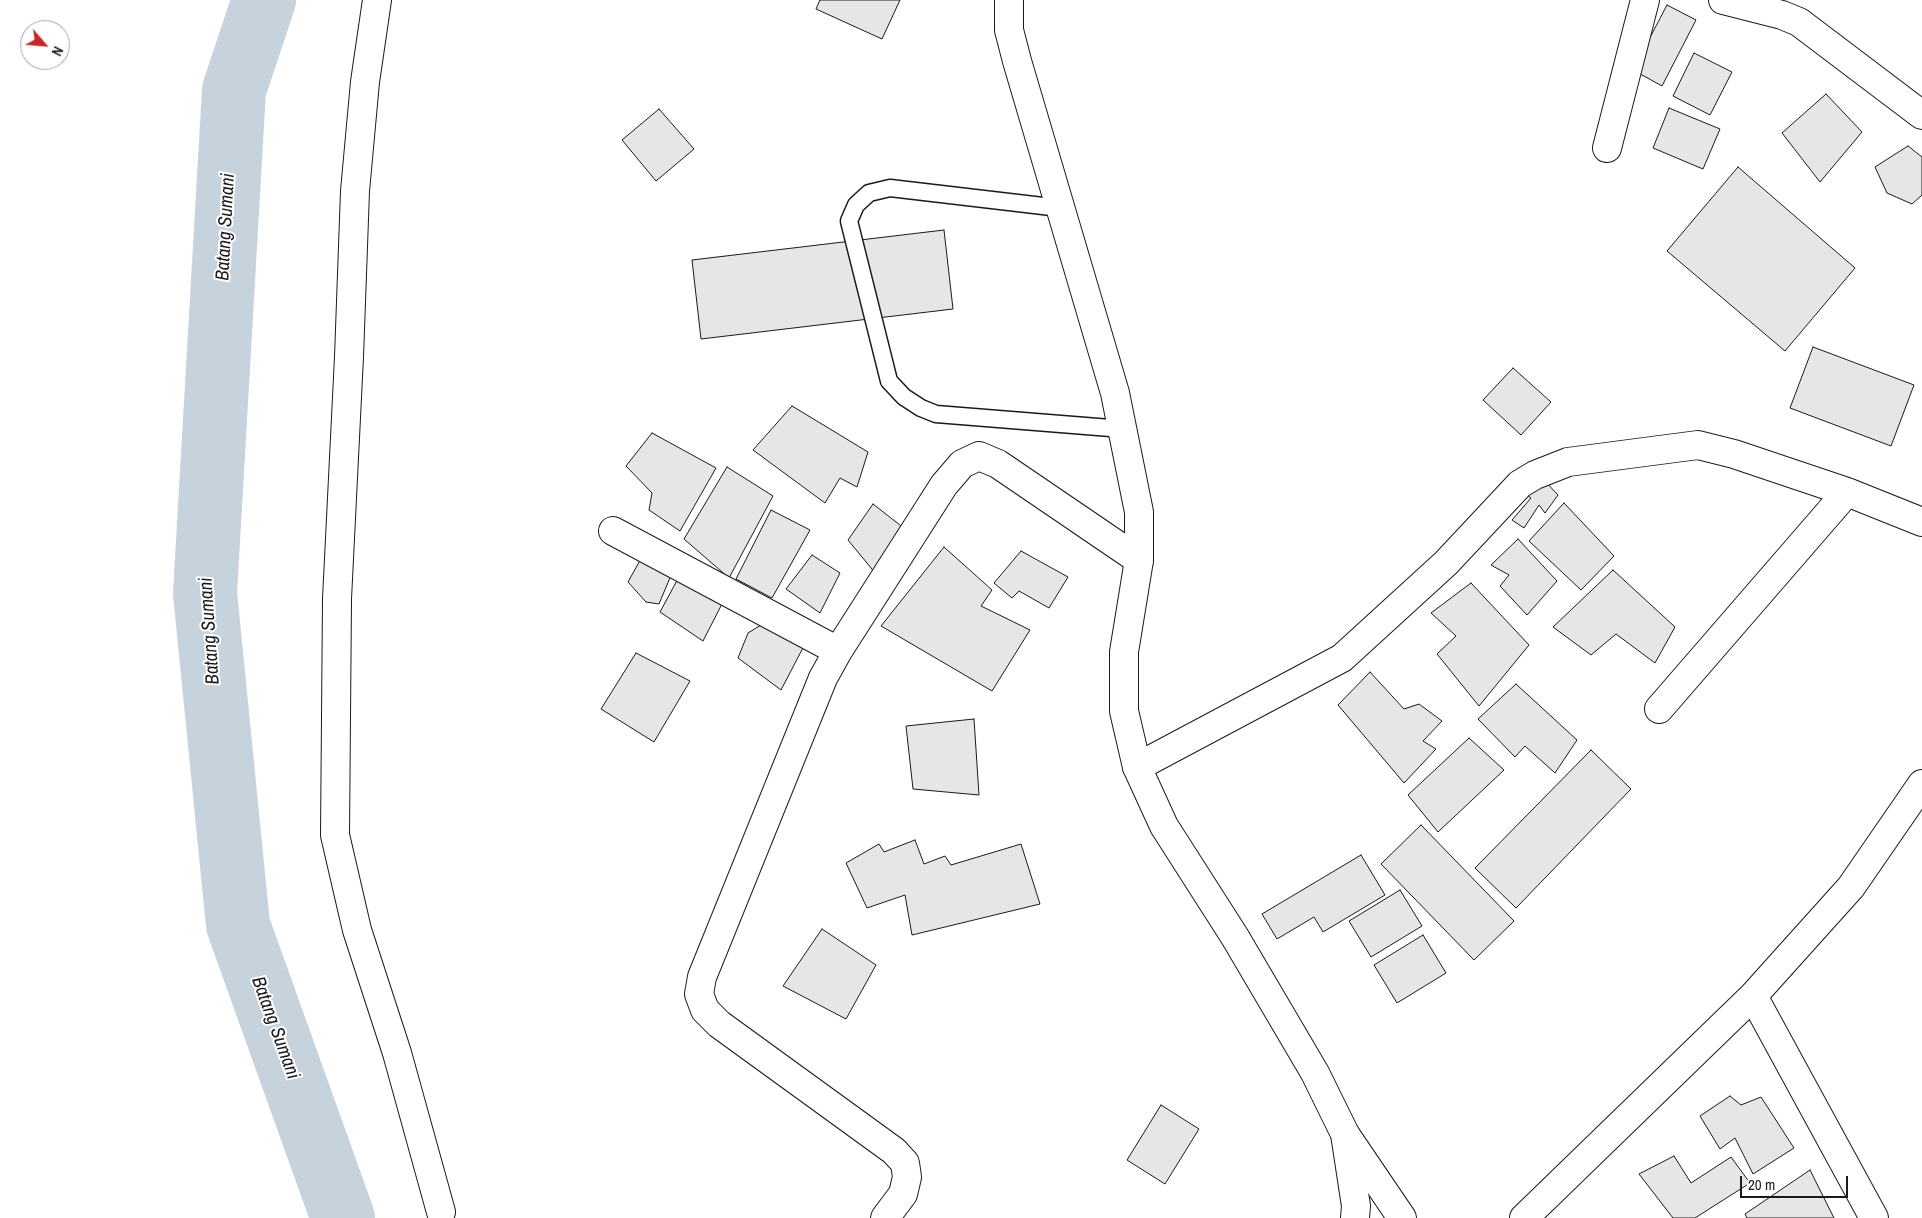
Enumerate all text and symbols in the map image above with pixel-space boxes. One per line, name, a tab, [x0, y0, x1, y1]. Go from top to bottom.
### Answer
north arrow	[20, 20, 70, 70]
text: N	[48, 44, 67, 59]
water label: Batang Sumani	[212, 173, 240, 281]
water label: Batang Sumani	[195, 577, 225, 685]
water label: Batang Sumani	[246, 974, 304, 1082]
scale bar	[1742, 1166, 1850, 1198]
text: 20 m	[1748, 1174, 1775, 1195]

